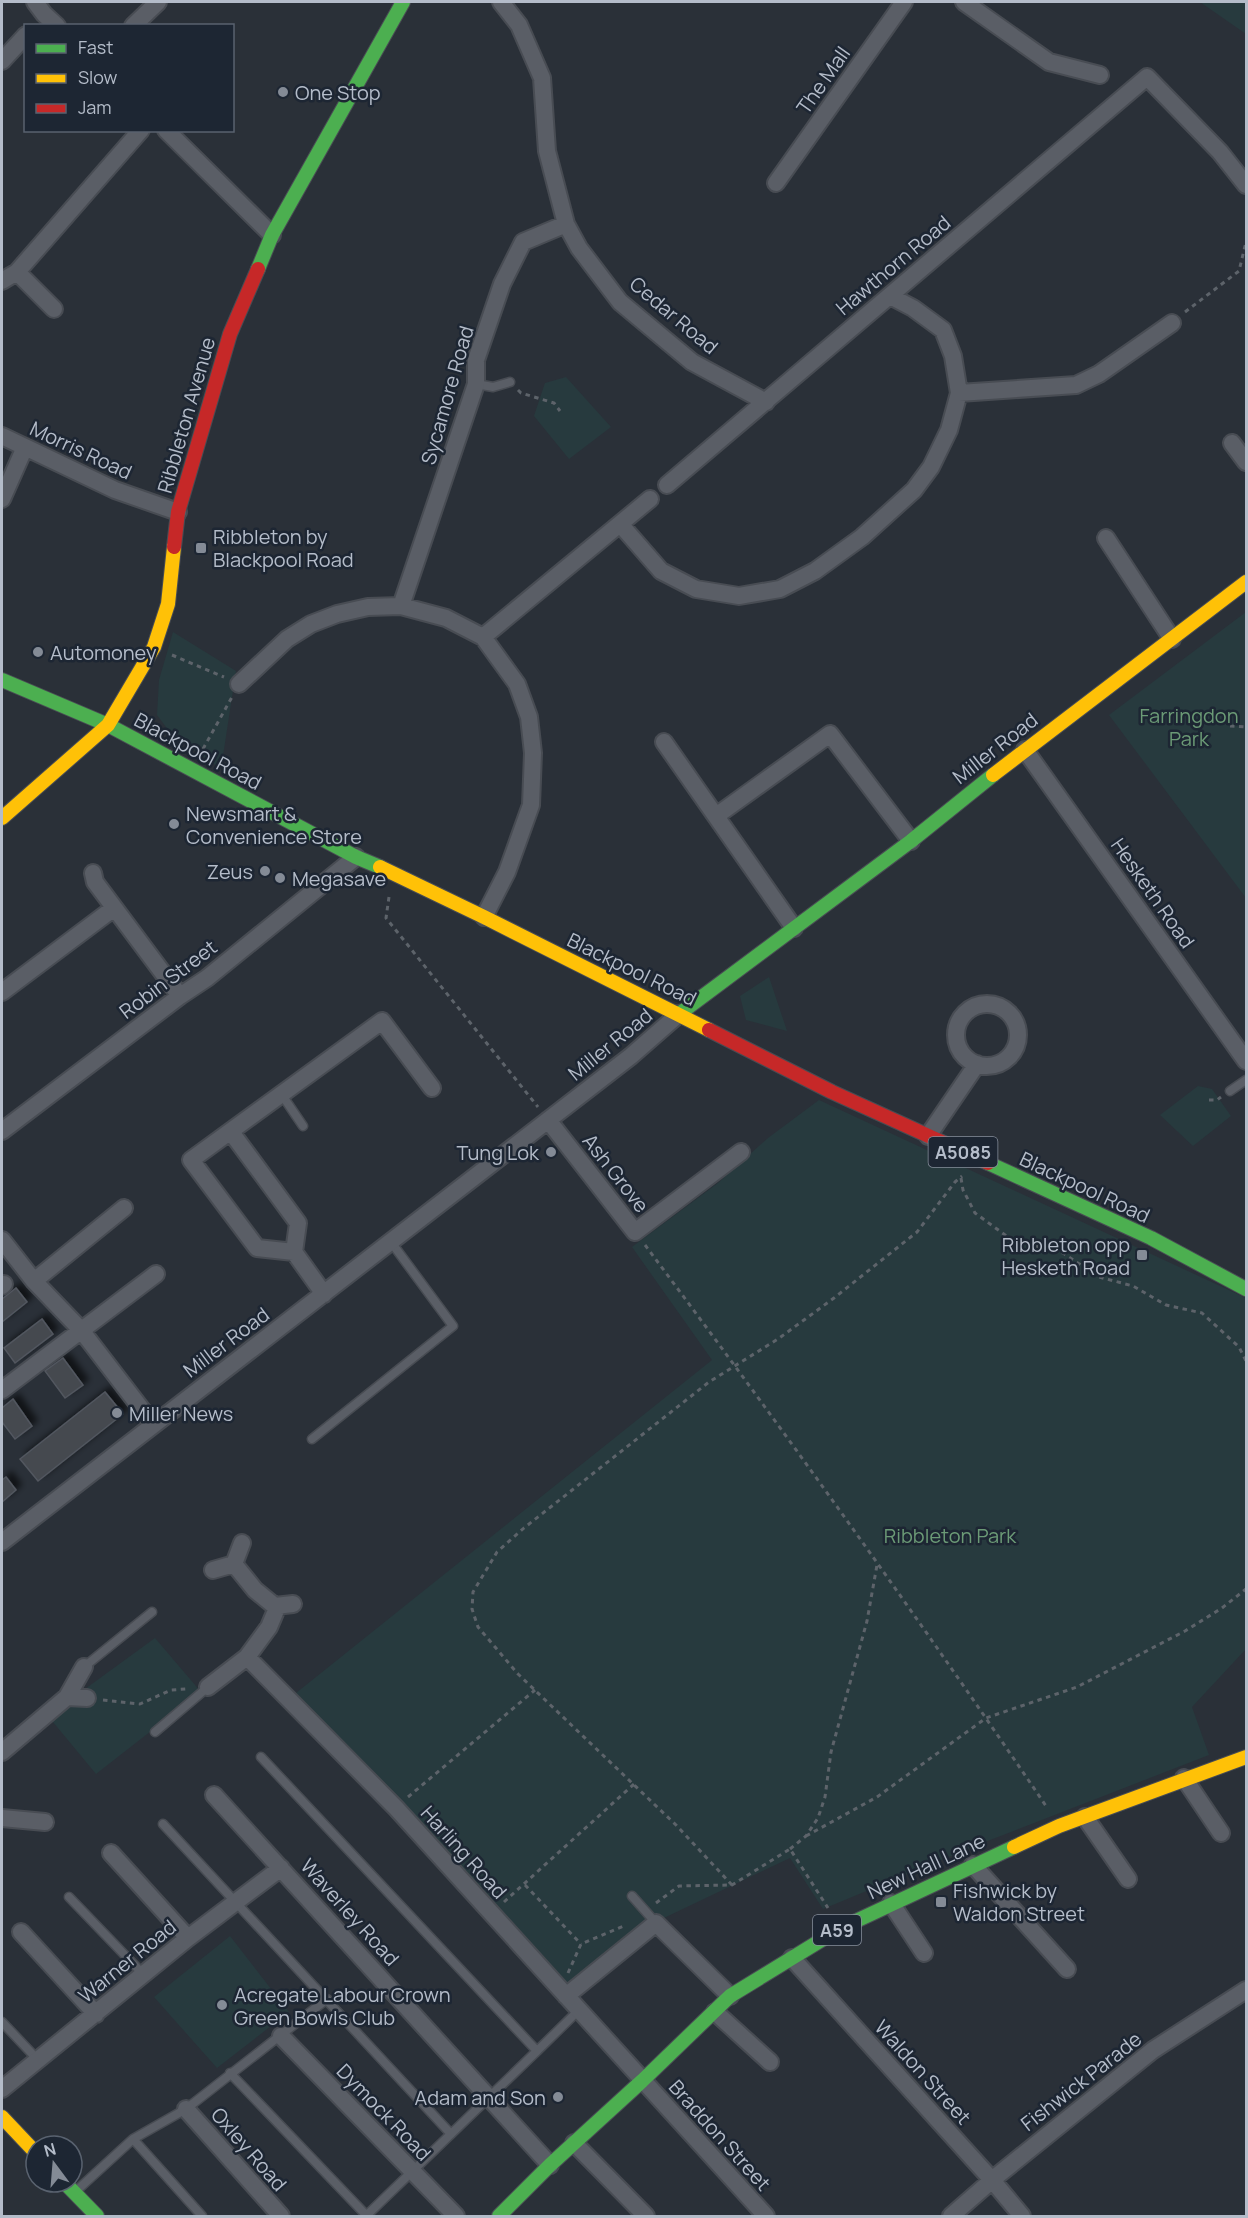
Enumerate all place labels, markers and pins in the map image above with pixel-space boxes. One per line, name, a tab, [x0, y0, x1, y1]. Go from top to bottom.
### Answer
place label: One Stop	[295, 79, 381, 106]
marker: One Stop	[276, 85, 290, 99]
place label: Ribbleton by Blackpool Road	[213, 523, 354, 573]
marker: Ribbleton by Blackpool Road	[194, 541, 208, 555]
place label: Automoney	[50, 639, 157, 666]
marker: Automoney	[31, 645, 45, 659]
place label: Newsmart & Convenience Store	[186, 800, 362, 850]
marker: Newsmart & Convenience Store	[167, 817, 181, 831]
place label: Zeus	[207, 858, 253, 885]
marker: Zeus	[258, 864, 272, 878]
place label: Megasave	[292, 865, 386, 892]
marker: Megasave	[273, 871, 287, 885]
place label: Tung Lok	[457, 1139, 540, 1166]
marker: Tung Lok	[544, 1145, 558, 1159]
place label: Ribbleton opp Hesketh Road	[1001, 1231, 1130, 1281]
marker: Ribbleton opp Hesketh Road	[1135, 1248, 1149, 1262]
place label: Miller News	[129, 1400, 233, 1427]
marker: Miller News	[110, 1406, 124, 1420]
place label: Fishwick by Waldon Street	[953, 1877, 1085, 1927]
marker: Fishwick by Waldon Street	[934, 1895, 948, 1909]
place label: Acregate Labour Crown Green Bowls Club	[234, 1981, 451, 2031]
marker: Acregate Labour Crown Green Bowls Club	[215, 1998, 229, 2012]
place label: Adam and Son	[415, 2084, 546, 2111]
marker: Adam and Son	[551, 2090, 565, 2104]

